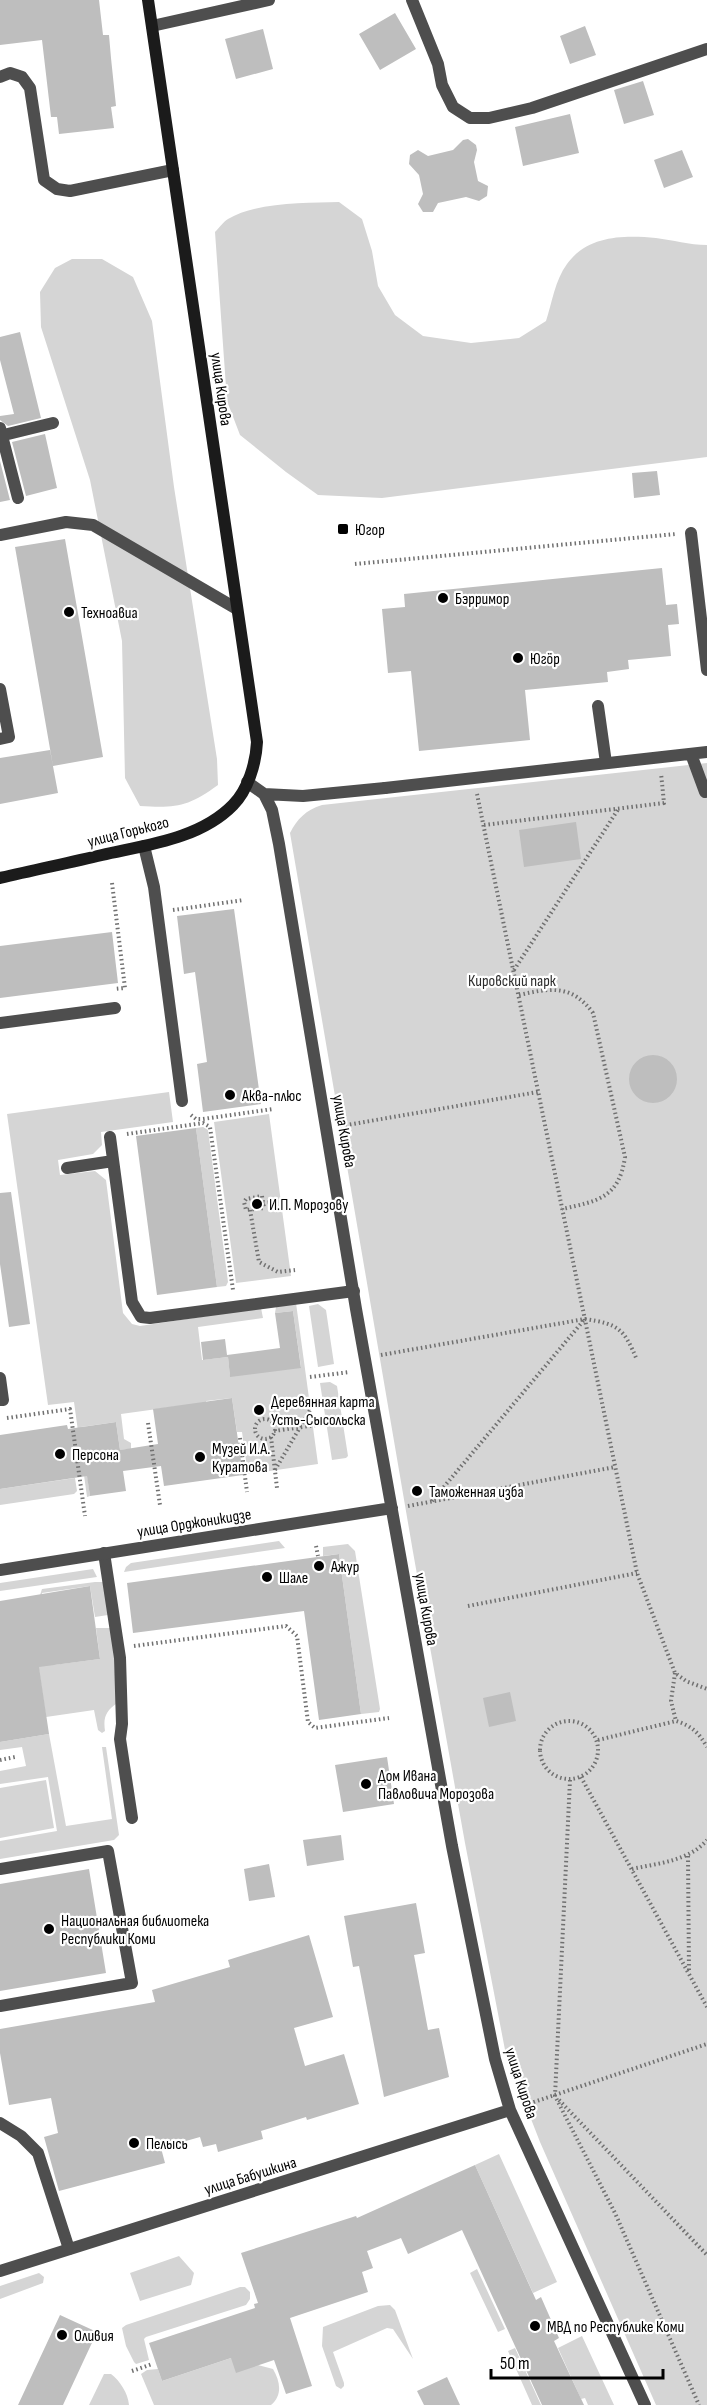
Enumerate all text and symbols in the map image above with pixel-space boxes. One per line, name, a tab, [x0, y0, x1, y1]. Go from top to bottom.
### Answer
street label: улица Кирова	[206, 351, 235, 427]
place label: Югор	[355, 521, 385, 540]
marker: Югор	[336, 522, 350, 536]
place label: Бэрримор	[455, 590, 509, 609]
marker: Бэрримор	[436, 591, 450, 605]
place label: Техноавиа	[81, 604, 138, 623]
marker: Техноавиа	[62, 605, 76, 619]
place label: Югöр	[530, 650, 560, 669]
marker: Югöр	[511, 651, 525, 665]
street label: улица Горького	[86, 813, 171, 852]
park label: Кировский парк	[468, 972, 557, 991]
place label: Аква-плюс	[241, 1087, 302, 1106]
marker: Аква-плюс	[223, 1088, 237, 1102]
street label: улица Кирова	[328, 1093, 359, 1169]
place label: И.П. Морозову	[269, 1196, 348, 1215]
marker: И.П. Морозову	[250, 1197, 264, 1211]
place label: Деревянная карта Усть-Сысольска	[271, 1393, 375, 1430]
marker: Деревянная карта Усть-Сысольска	[252, 1403, 266, 1417]
place label: Музей И.А. Куратова	[212, 1440, 270, 1477]
place label: Персона	[72, 1446, 119, 1465]
marker: Персона	[53, 1447, 67, 1461]
marker: Музей И.А. Куратова	[193, 1450, 207, 1464]
place label: Таможенная изба	[429, 1483, 524, 1502]
marker: Таможенная изба	[410, 1484, 424, 1498]
street label: улица Орджоникидзе	[136, 1505, 253, 1542]
place label: Ажур	[330, 1558, 359, 1577]
marker: Ажур	[312, 1559, 326, 1573]
place label: Шале	[279, 1569, 308, 1588]
marker: Шале	[260, 1570, 274, 1584]
street label: улица Кирова	[410, 1571, 441, 1647]
place label: Дом Ивана Павловича Морозова	[378, 1767, 494, 1804]
marker: Дом Ивана Павловича Морозова	[359, 1777, 373, 1791]
place label: Национальная библиотека Республики Коми	[61, 1912, 209, 1949]
marker: Национальная библиотека Республики Коми	[42, 1922, 56, 1936]
street label: улица Кирова	[500, 2045, 541, 2121]
place label: Пелысь	[146, 2135, 188, 2154]
marker: Пелысь	[127, 2136, 141, 2150]
street label: улица Бабушкина	[202, 2153, 299, 2199]
place label: МВД по Республике Коми	[547, 2318, 684, 2337]
marker: МВД по Республике Коми	[528, 2319, 542, 2333]
place label: Оливия	[74, 2327, 114, 2346]
marker: Оливия	[55, 2328, 69, 2342]
scale bar	[491, 2342, 664, 2380]
text: 50 m	[500, 2353, 530, 2374]

